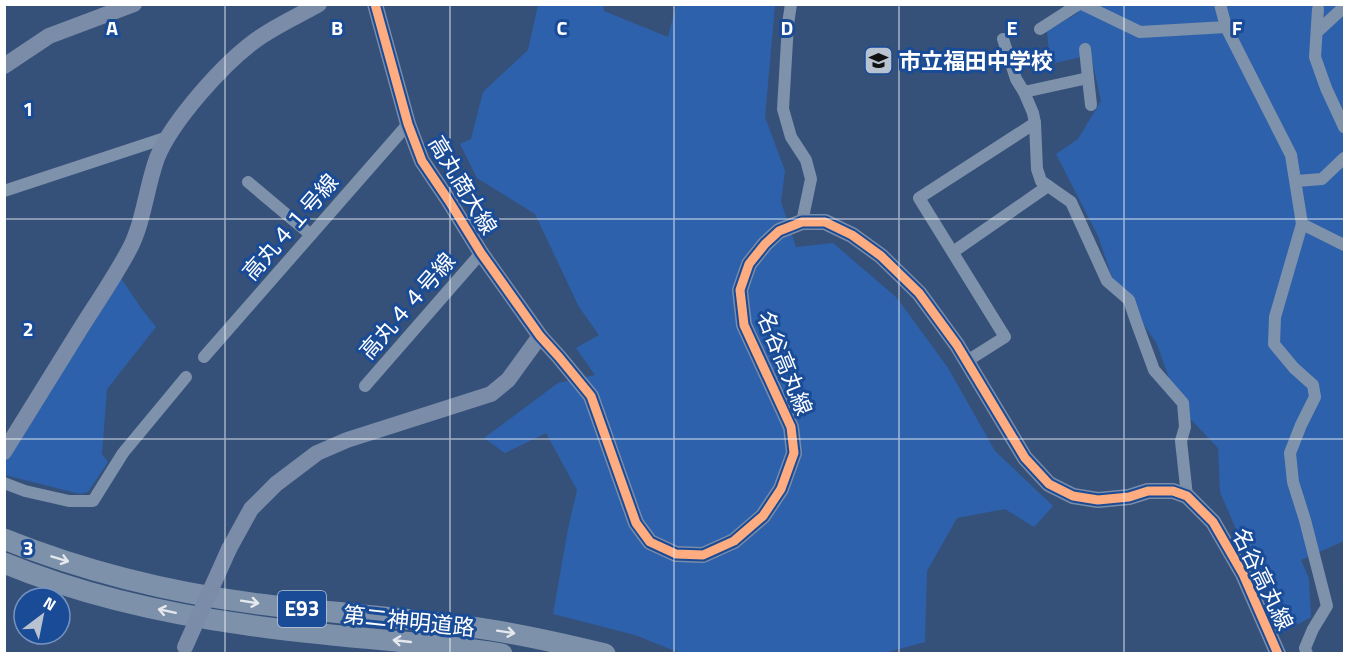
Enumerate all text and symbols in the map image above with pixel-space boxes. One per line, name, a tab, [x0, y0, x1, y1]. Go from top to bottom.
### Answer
text: A	[106, 12, 118, 43]
text: B	[331, 12, 343, 43]
text: C	[557, 12, 568, 43]
text: D	[781, 12, 793, 43]
text: E	[1006, 12, 1018, 43]
text: F	[1232, 12, 1243, 43]
place label: 市立福田中学校	[899, 44, 1053, 78]
school or university icon: 市立福田中学校	[862, 45, 894, 77]
text: 1	[22, 93, 34, 124]
street label: 高丸商大線	[420, 129, 506, 241]
street label: 高丸４１号線	[234, 166, 346, 288]
street label: 高丸４４号線	[351, 245, 463, 367]
street label: 名谷高丸線	[749, 306, 821, 420]
text: 2	[22, 313, 34, 344]
street label: 名谷高丸線	[1224, 522, 1302, 636]
text: 3	[22, 532, 34, 563]
one-way arrow	[50, 554, 69, 565]
north arrow	[12, 586, 72, 646]
text: N	[39, 590, 61, 616]
road number: E93	[278, 591, 326, 627]
one-way arrow	[239, 597, 259, 608]
street label: 第二神明道路	[342, 597, 476, 645]
one-way arrow	[158, 604, 177, 616]
one-way arrow	[495, 627, 515, 638]
one-way arrow	[393, 635, 413, 646]

